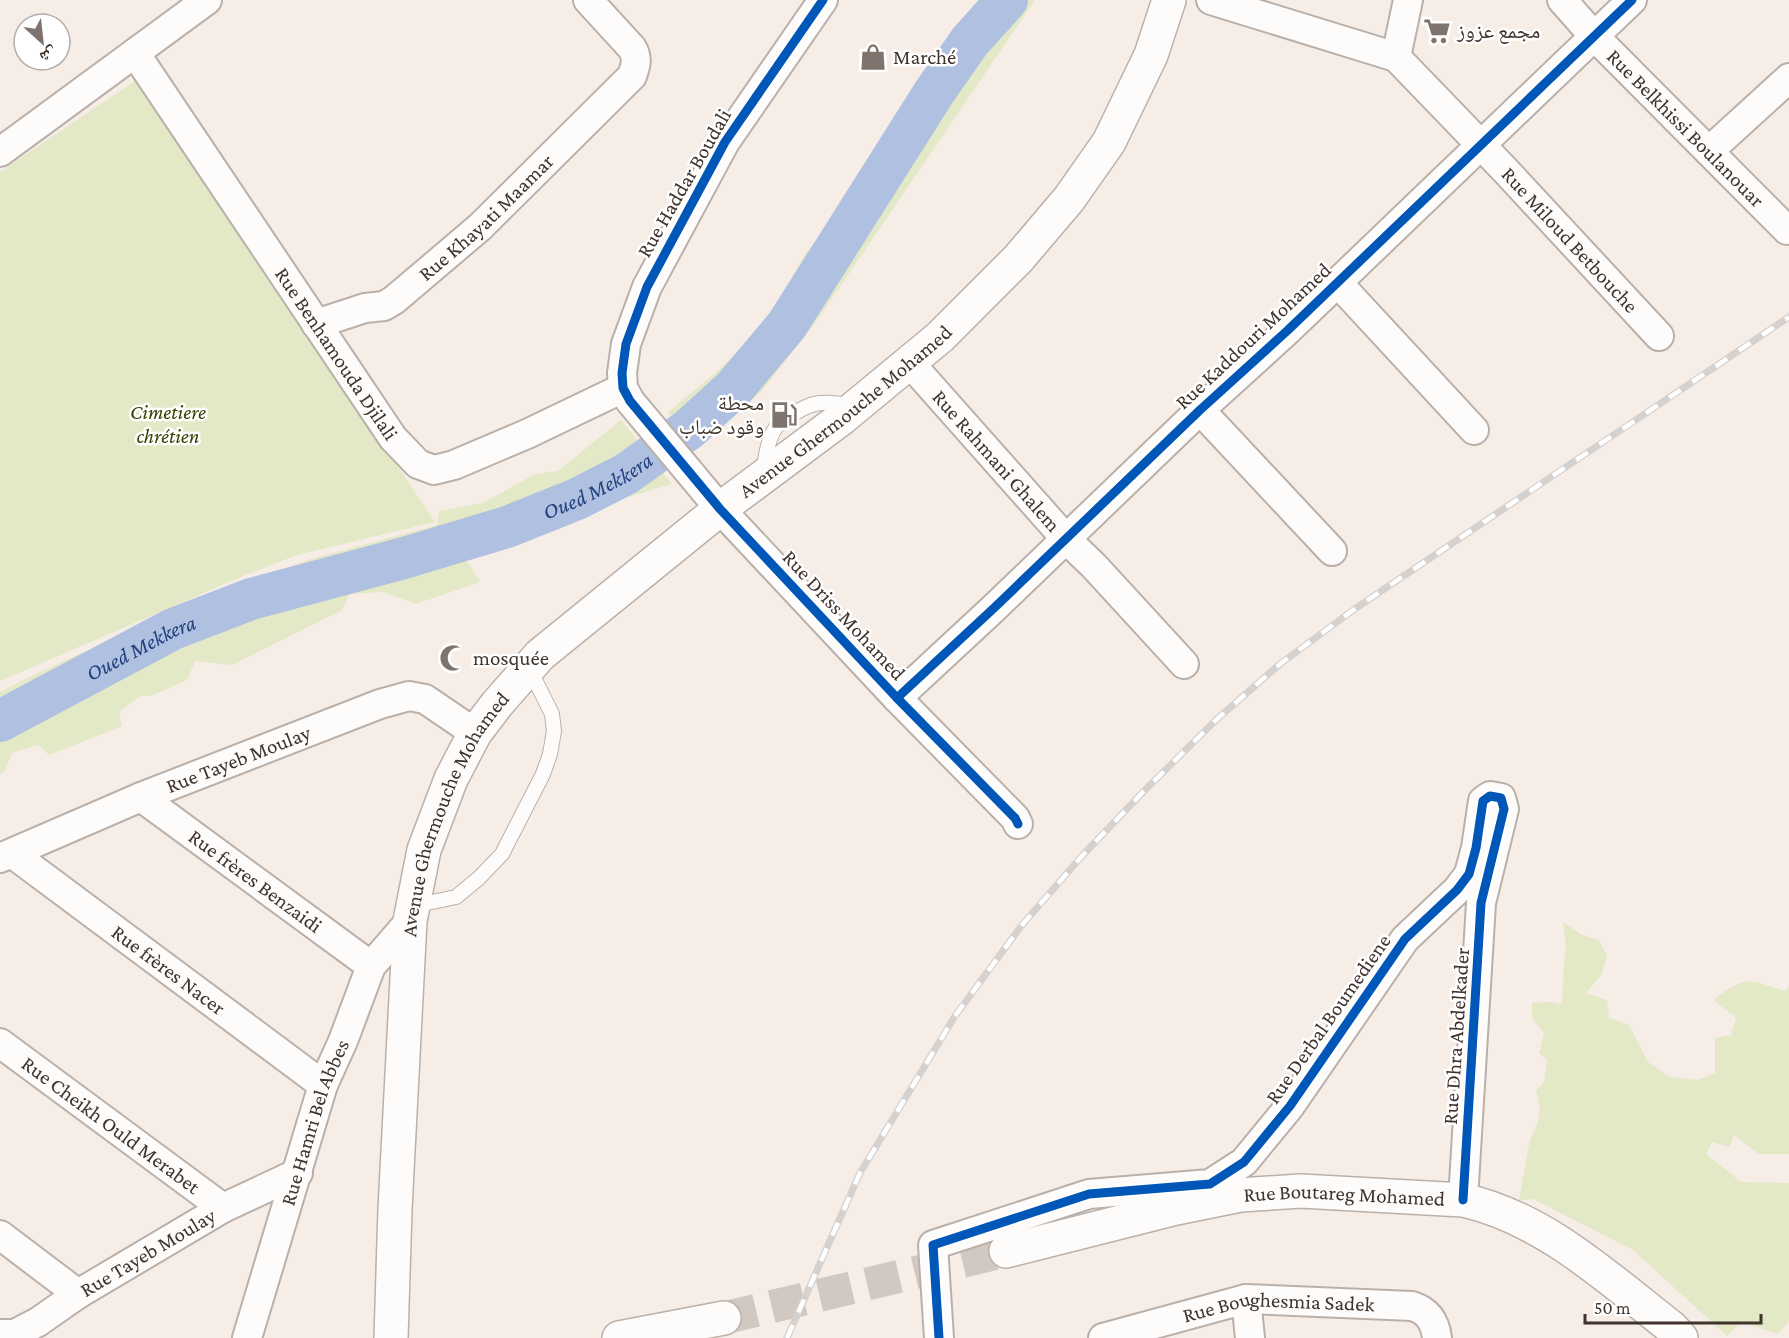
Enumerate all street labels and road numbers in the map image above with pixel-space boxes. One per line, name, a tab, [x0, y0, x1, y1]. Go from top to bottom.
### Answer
street label: Rue Belkhissi Boulanouar	[1602, 44, 1770, 212]
street label: Rue Haddar Boudali	[632, 104, 736, 261]
street label: Rue Khayati Maamar	[414, 149, 559, 286]
street label: Rue Miloud Betbouche	[1497, 162, 1643, 318]
street label: Rue Kaddouri Mohamed	[1170, 258, 1336, 414]
street label: Rue Benhamouda Djilali	[270, 263, 403, 445]
street label: Avenue Ghermouche Mohamed	[734, 320, 957, 503]
street label: Rue Rahmani Ghalem	[927, 385, 1066, 537]
street label: Rue Driss Mohamed	[778, 545, 910, 685]
street label: Avenue Ghermouche Mohamed	[397, 687, 514, 937]
street label: Rue Tayeb Moulay	[162, 720, 314, 798]
street label: Rue frères Benzaidi	[184, 824, 327, 938]
street label: Rue frères Nacer	[107, 920, 230, 1020]
street label: Rue Derbal Boumediene	[1260, 930, 1396, 1108]
street label: Rue Dhra Abdelkader	[1438, 946, 1474, 1125]
street label: Rue Hamri Bel Abbes	[275, 1036, 354, 1208]
street label: Rue Cheikh Ould Merabet	[17, 1051, 206, 1199]
street label: Rue Boutareg Mohamed	[1243, 1179, 1446, 1211]
street label: Rue Tayeb Moulay	[76, 1203, 220, 1302]
street label: Rue Boughesmia Sadek	[1180, 1286, 1375, 1328]

